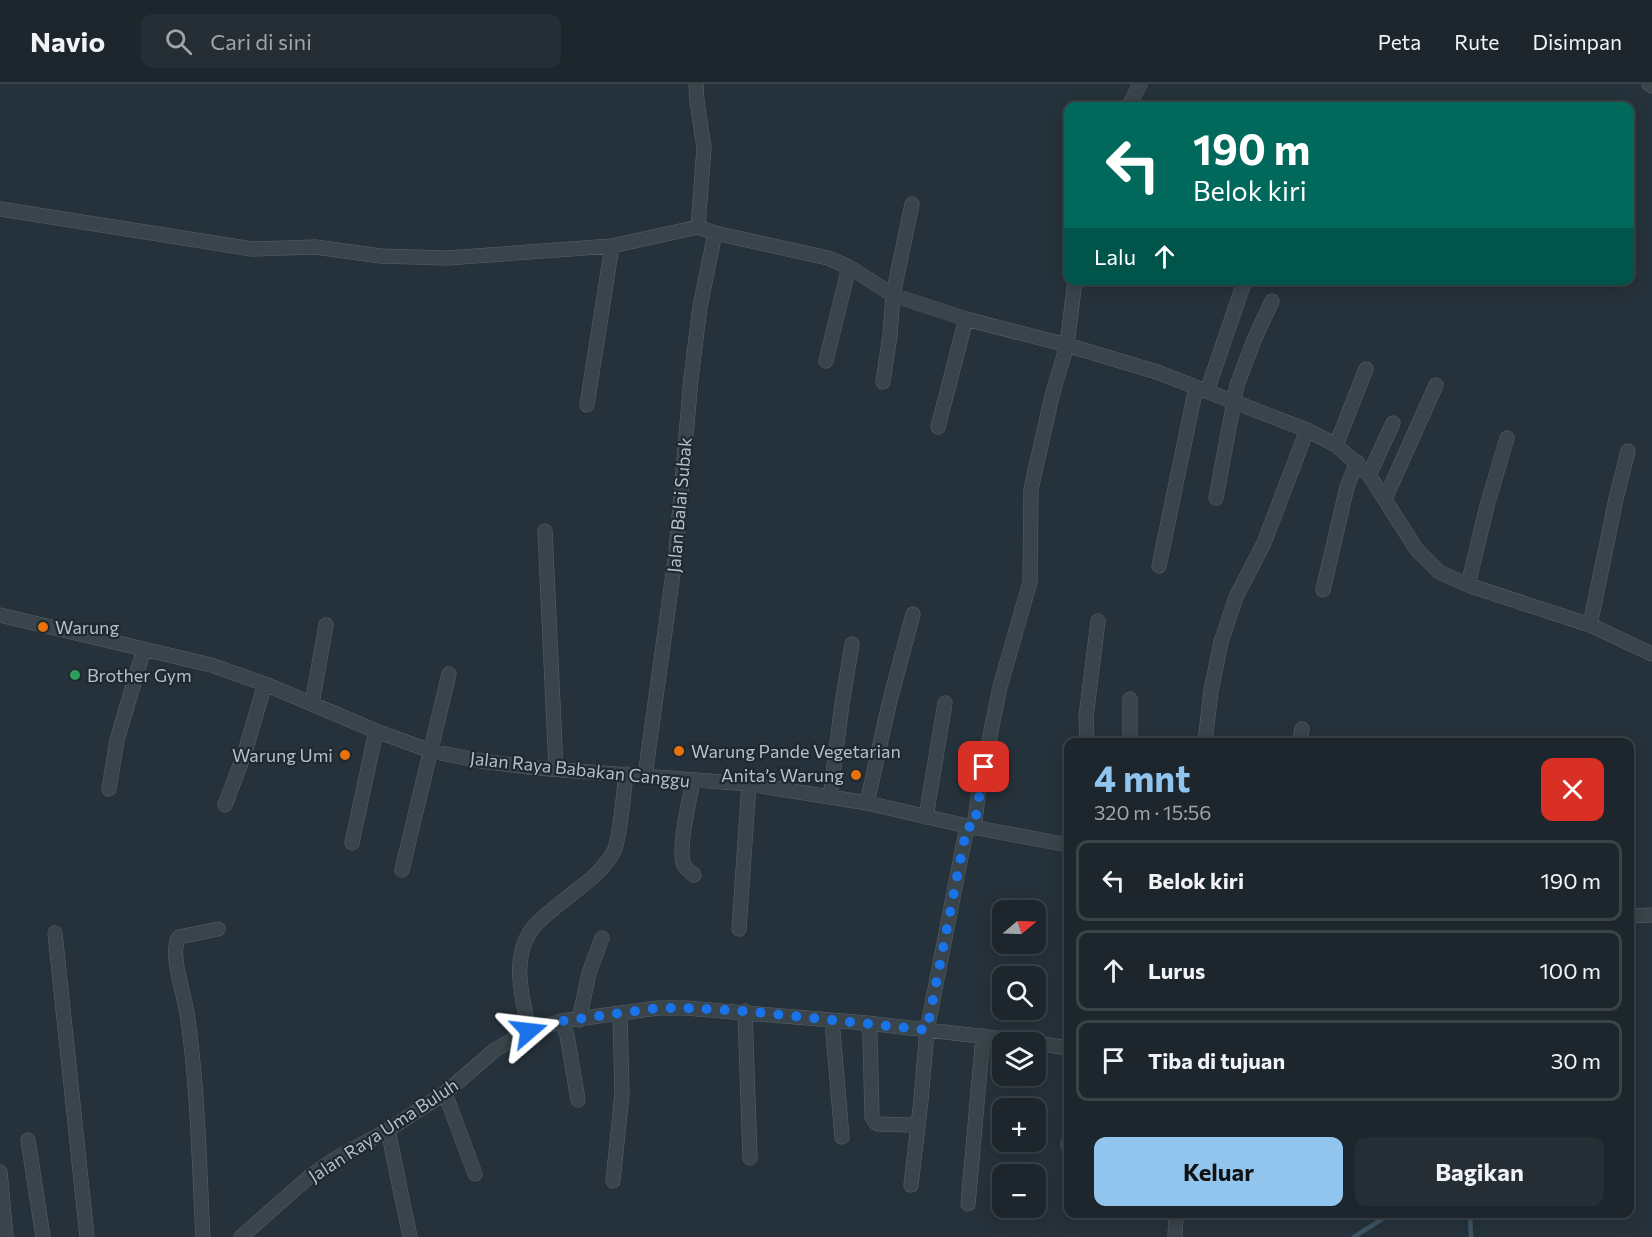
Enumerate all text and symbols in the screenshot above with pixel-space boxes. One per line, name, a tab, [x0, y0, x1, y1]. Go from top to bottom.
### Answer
search box	[141, 14, 561, 68]
text: Navio	[30, 24, 105, 58]
icon: search	[162, 25, 195, 58]
text: Cari di sini	[210, 28, 312, 55]
text: Peta	[1378, 29, 1421, 54]
text: Rute	[1454, 29, 1499, 54]
text: Disimpan	[1532, 29, 1622, 54]
text: 190 m	[1193, 122, 1311, 174]
icon: left	[1094, 126, 1172, 204]
text: Belok kiri	[1193, 174, 1307, 207]
icon: ahead	[1148, 240, 1181, 273]
text: Lalu	[1094, 243, 1136, 270]
street label: Jalan Balai Subak	[662, 436, 696, 574]
place label: Warung	[55, 616, 119, 638]
marker: Warung	[36, 620, 50, 634]
place label: Brother Gym	[87, 664, 192, 686]
marker: Brother Gym	[68, 668, 82, 682]
place label: Warung Pande Vegetarian	[691, 740, 901, 762]
pin	[958, 741, 1009, 792]
place label: Warung Umi	[232, 744, 333, 766]
marker: Warung Pande Vegetarian	[672, 744, 686, 758]
street label: Jalan Raya Babakan Canggu	[469, 746, 691, 792]
marker: Warung Umi	[338, 748, 352, 762]
icon: arrive	[967, 750, 1000, 783]
text: 4 mnt	[1094, 755, 1190, 799]
button: close	[1541, 758, 1604, 821]
place label: Anita’s Warung	[721, 764, 844, 786]
marker: Anita’s Warung	[849, 768, 863, 782]
text: 320 m · 15:56	[1094, 800, 1212, 824]
icon: left	[1097, 864, 1130, 897]
text: Belok kiri	[1148, 867, 1244, 894]
text: 190 m	[1540, 867, 1601, 894]
north arrow	[992, 900, 1046, 954]
map controls	[992, 900, 1046, 1218]
icon: ahead	[1097, 954, 1130, 987]
text: Lurus	[1148, 957, 1205, 984]
text: 100 m	[1539, 957, 1601, 984]
button: search	[992, 966, 1046, 1020]
position arrow	[497, 999, 561, 1063]
button: layers	[992, 1032, 1046, 1086]
icon: arrive	[1097, 1044, 1130, 1077]
text: Tiba di tujuan	[1148, 1047, 1285, 1074]
text: 30 m	[1551, 1047, 1601, 1074]
street label: Jalan Raya Uma Buluh	[304, 1073, 462, 1187]
button: +	[992, 1098, 1046, 1152]
button: Keluar	[1094, 1137, 1343, 1206]
button: Bagikan	[1355, 1137, 1604, 1206]
button: −	[992, 1164, 1046, 1218]

